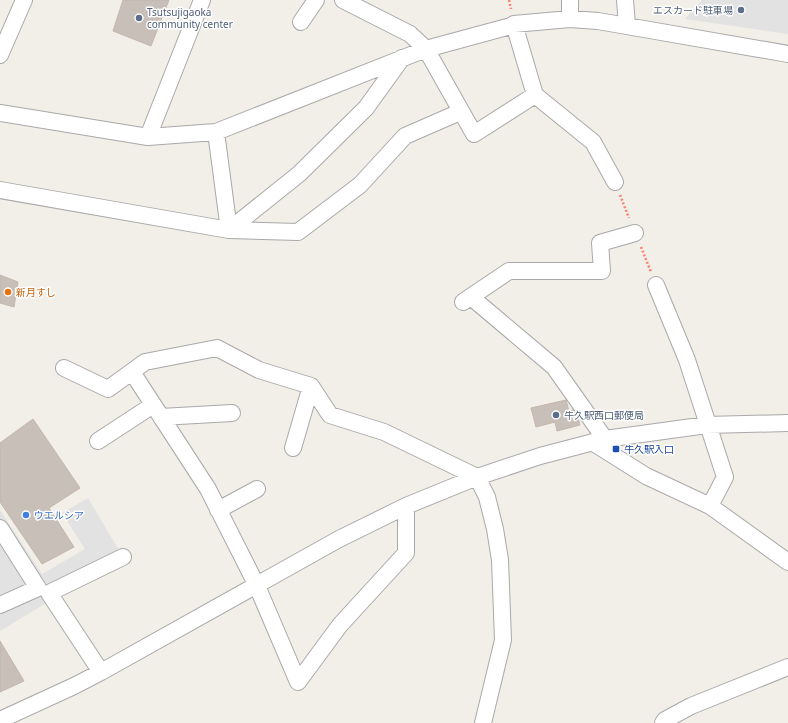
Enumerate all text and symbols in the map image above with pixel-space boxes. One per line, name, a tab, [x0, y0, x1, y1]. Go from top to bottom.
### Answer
place label: エスカード駐車場	[653, 3, 733, 17]
place label: Tsutsujigaoka community center	[147, 5, 233, 31]
marker: エスカード駐車場	[736, 5, 746, 15]
marker: Tsutsujigaoka community center	[134, 13, 144, 23]
place label: 新月すし	[16, 285, 56, 299]
marker: 新月すし	[3, 287, 13, 297]
place label: 牛久駅西口郵便局	[564, 408, 644, 422]
marker: 牛久駅西口郵便局	[551, 410, 561, 420]
place label: 牛久駅入口	[624, 442, 674, 456]
marker: 牛久駅入口	[611, 444, 621, 454]
place label: ウエルシア	[34, 508, 84, 522]
marker: ウエルシア	[21, 510, 31, 520]

